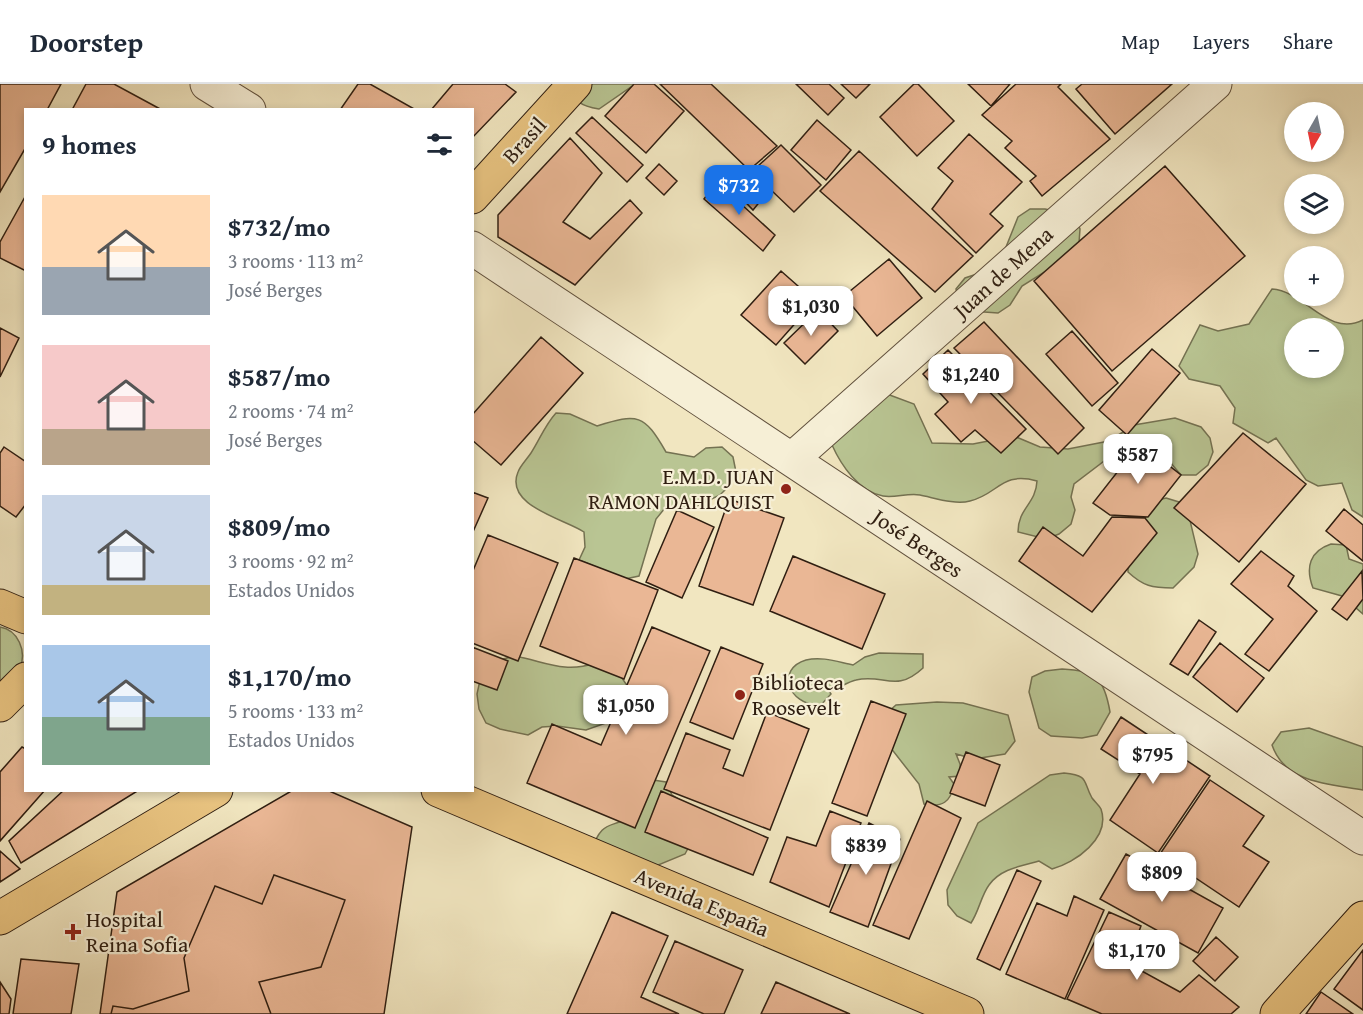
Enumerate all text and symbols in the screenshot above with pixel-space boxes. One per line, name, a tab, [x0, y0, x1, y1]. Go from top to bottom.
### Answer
text: Doorstep	[30, 21, 143, 62]
text: Map	[1121, 26, 1160, 57]
text: Layers	[1193, 26, 1250, 57]
text: Share	[1283, 26, 1333, 57]
north arrow	[1284, 102, 1344, 162]
map controls	[1284, 102, 1344, 378]
street label: Brasil	[494, 110, 554, 170]
text: 9 homes	[42, 125, 137, 164]
icon: filters	[423, 128, 456, 161]
pin: $732	[703, 165, 775, 216]
text: $732	[718, 170, 760, 199]
button: layers	[1284, 174, 1344, 234]
text: $732/mo	[228, 207, 330, 246]
street label: Juan de Mena	[944, 218, 1060, 328]
icon: home	[90, 219, 162, 291]
text: 3 rooms · 113 m²	[228, 246, 363, 275]
button: +	[1284, 246, 1344, 306]
text: José Berges	[228, 275, 322, 304]
pin: $1,030	[762, 286, 860, 337]
text: $1,030	[782, 291, 840, 320]
button: −	[1284, 318, 1344, 378]
pin: $1,240	[922, 354, 1020, 405]
text: $587/mo	[228, 357, 330, 396]
text: $1,240	[942, 359, 1000, 388]
icon: home	[90, 369, 162, 441]
text: 2 rooms · 74 m²	[228, 396, 354, 425]
text: José Berges	[228, 425, 322, 454]
pin: $587	[1102, 434, 1174, 485]
text: $587	[1117, 439, 1159, 468]
place label: E.M.D. JUAN RAMON DAHLQUIST	[588, 460, 774, 517]
marker: E.M.D. JUAN RAMON DAHLQUIST	[779, 482, 793, 496]
street label: José Berges	[863, 499, 970, 585]
text: $809/mo	[228, 507, 330, 546]
icon: home	[90, 519, 162, 591]
text: 3 rooms · 92 m²	[228, 546, 354, 575]
text: Estados Unidos	[228, 575, 355, 604]
text: $1,170/mo	[228, 657, 351, 696]
place label: Biblioteca Roosevelt	[752, 666, 844, 723]
icon: home	[90, 669, 162, 741]
pin: $1,050	[577, 685, 675, 736]
marker: Biblioteca Roosevelt	[733, 688, 747, 702]
text: $1,050	[597, 690, 655, 719]
text: 5 rooms · 133 m²	[228, 696, 363, 725]
text: Estados Unidos	[228, 725, 355, 754]
pin: $795	[1117, 734, 1189, 785]
text: $795	[1132, 739, 1174, 768]
pin: $839	[830, 825, 902, 876]
text: $839	[845, 830, 887, 859]
pin: $809	[1126, 852, 1198, 903]
text: $809	[1141, 857, 1183, 886]
street label: Avenida España	[630, 859, 775, 945]
place label: Hospital Reina Sofia	[86, 903, 189, 960]
marker: Hospital Reina Sofia	[64, 923, 82, 941]
pin: $1,170	[1088, 930, 1186, 981]
text: $1,170	[1108, 935, 1166, 964]

